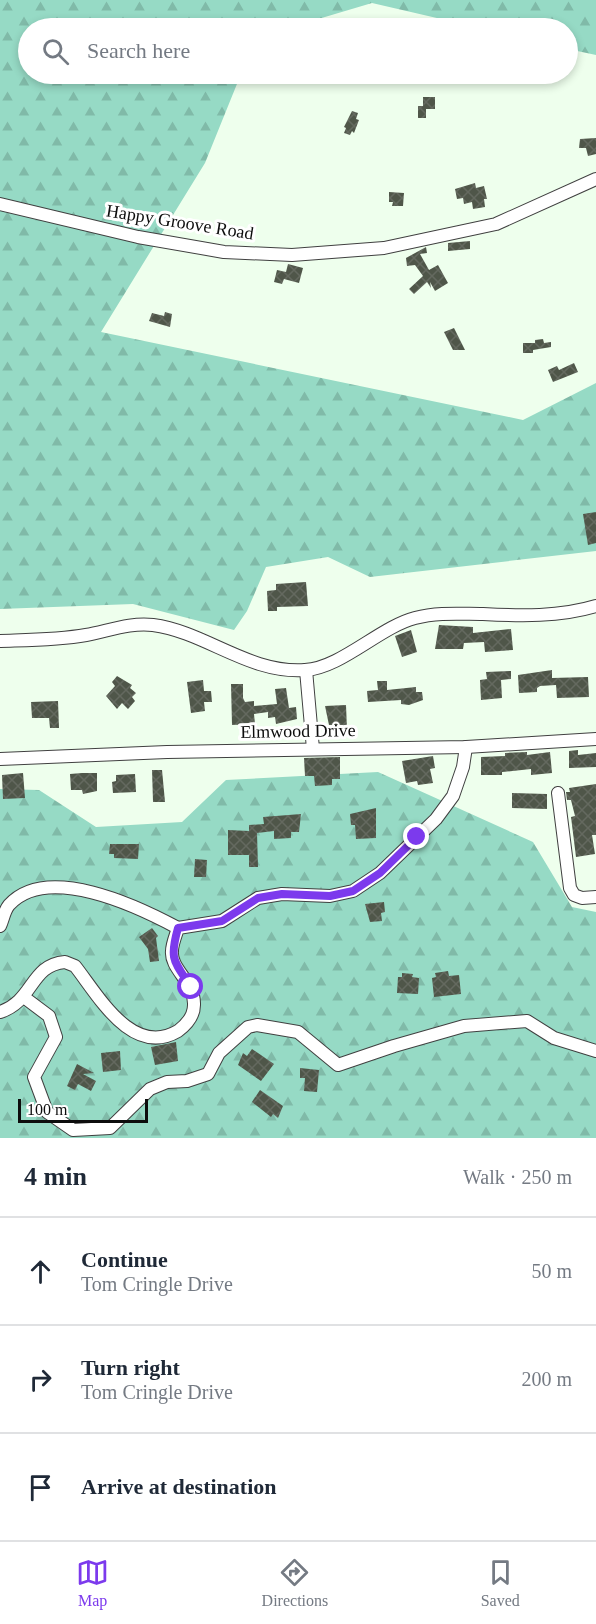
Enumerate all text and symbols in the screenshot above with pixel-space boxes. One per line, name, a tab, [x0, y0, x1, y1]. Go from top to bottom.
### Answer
search box	[18, 18, 578, 84]
icon: search	[39, 35, 72, 68]
text: Search here	[87, 38, 190, 63]
street label: Happy Groove Road	[105, 200, 255, 244]
street label: Elmwood Drive	[240, 720, 356, 742]
route end	[403, 823, 429, 849]
route start	[177, 973, 203, 999]
scale bar	[18, 1096, 148, 1124]
text: 100 m	[27, 1101, 67, 1118]
text: 4 min	[24, 1162, 87, 1191]
text: Walk · 250 m	[463, 1166, 572, 1188]
text: Continue	[81, 1247, 168, 1272]
icon: ahead	[24, 1255, 57, 1288]
text: 50 m	[531, 1260, 572, 1282]
text: Tom Cringle Drive	[81, 1273, 233, 1295]
text: Turn right	[81, 1355, 180, 1380]
icon: right	[24, 1363, 57, 1396]
text: 200 m	[521, 1368, 572, 1390]
text: Tom Cringle Drive	[81, 1381, 233, 1403]
icon: arrive	[24, 1471, 57, 1504]
text: Arrive at destination	[81, 1474, 277, 1499]
tab: Map	[76, 1556, 109, 1610]
tab: Directions	[262, 1556, 328, 1610]
tab: Saved	[481, 1556, 520, 1610]

